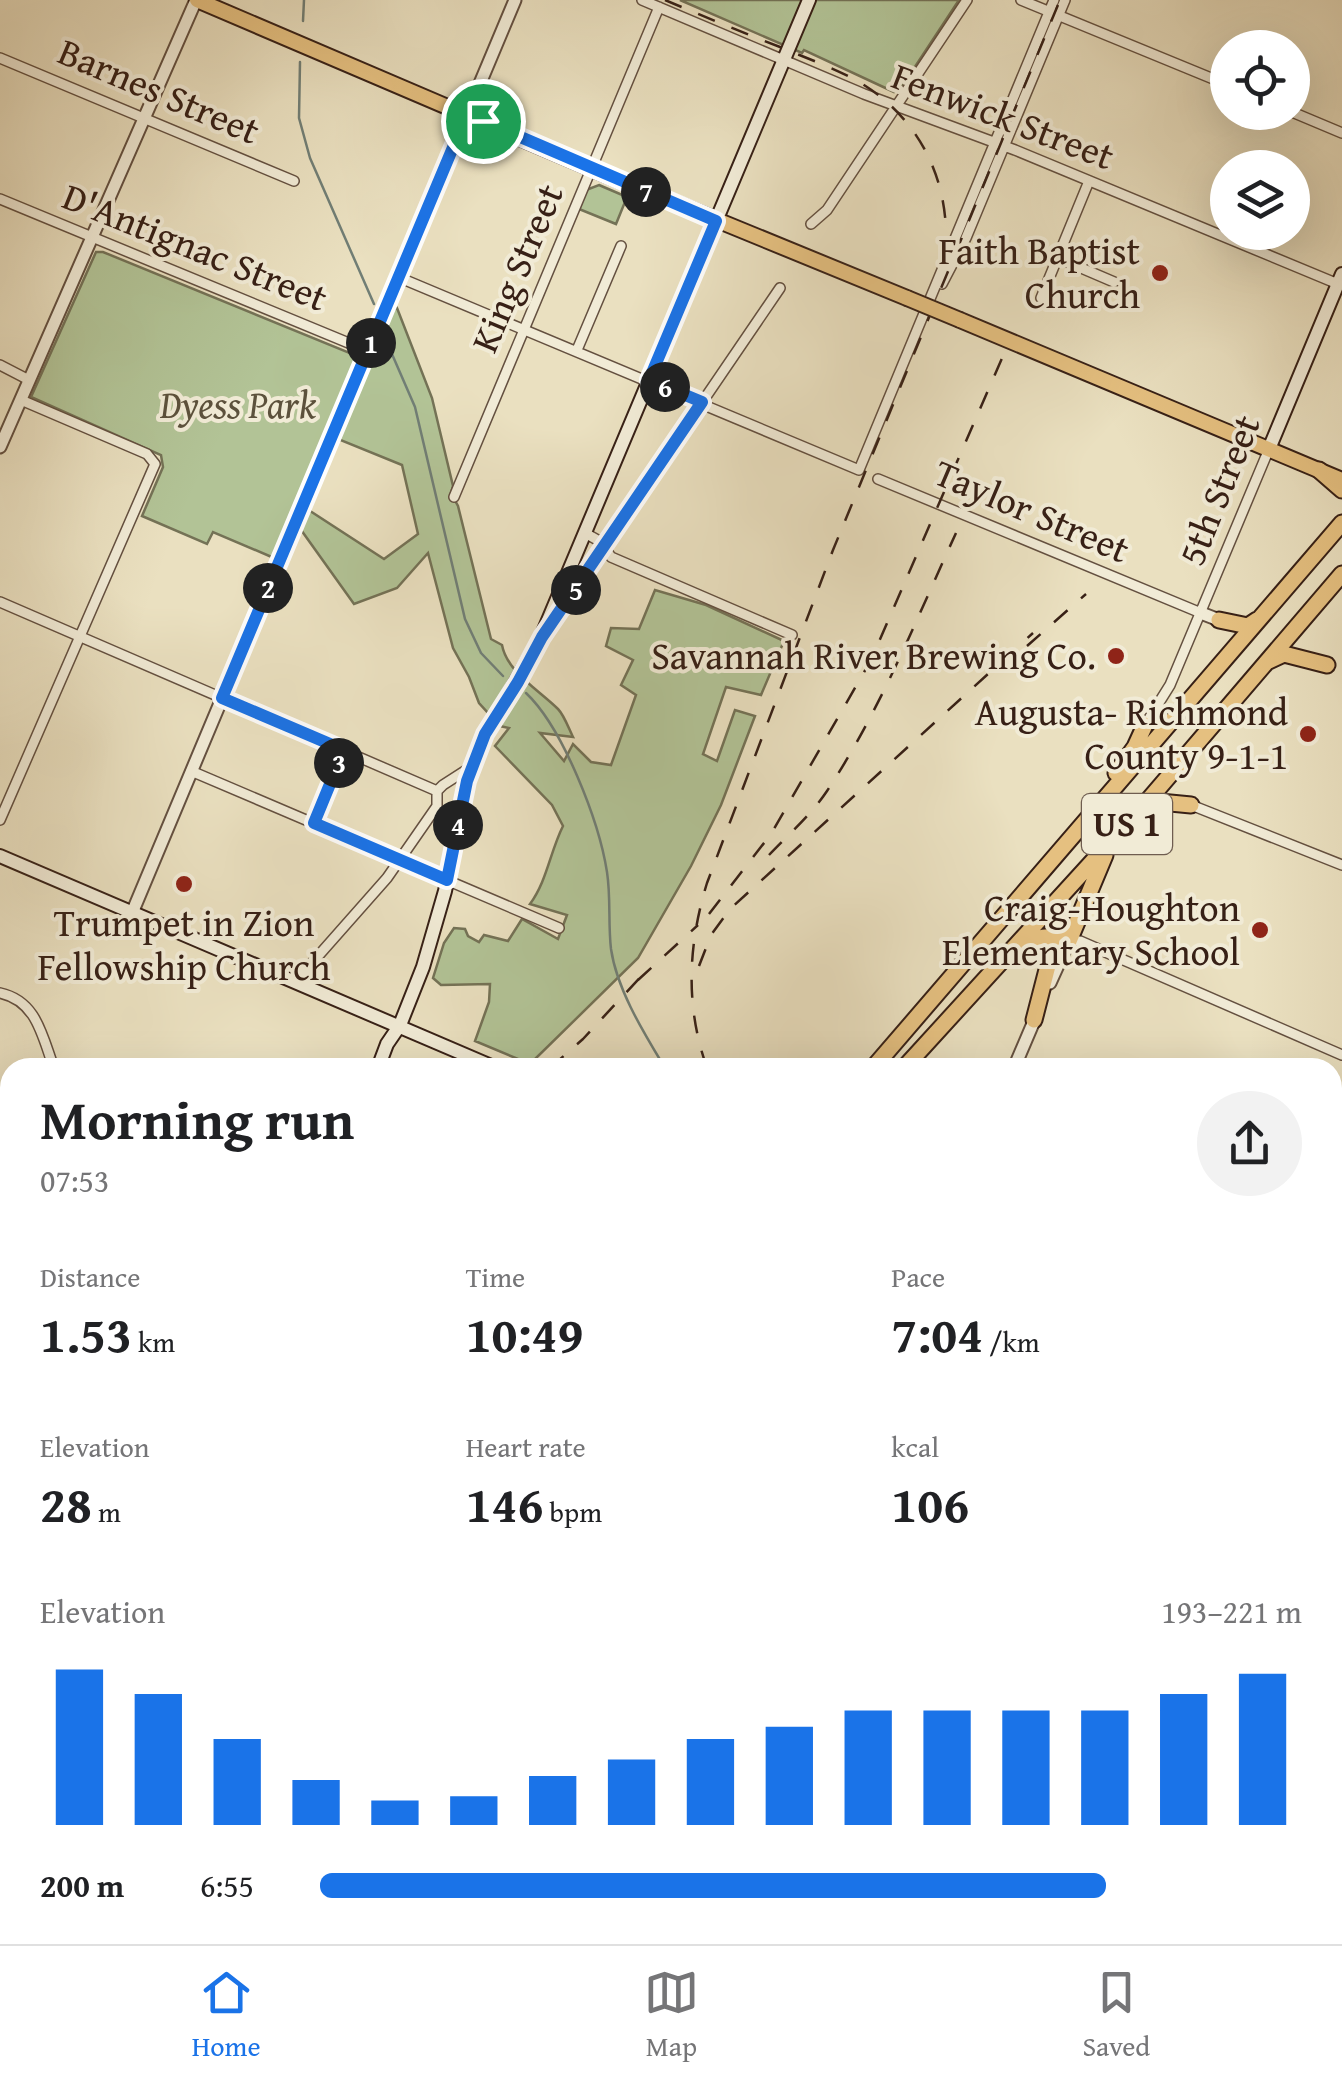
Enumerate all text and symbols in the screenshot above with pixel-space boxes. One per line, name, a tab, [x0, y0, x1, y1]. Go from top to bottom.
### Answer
street label: Barnes Street	[50, 23, 269, 158]
map controls	[1210, 30, 1310, 250]
button: locate	[1210, 30, 1310, 130]
street label: Fenwick Street	[884, 47, 1123, 183]
pin	[441, 79, 526, 164]
icon: arrive	[456, 94, 511, 149]
button: layers	[1210, 150, 1310, 250]
street label: D'Antignac Street	[55, 167, 336, 325]
pin: 7	[621, 167, 671, 217]
text: 7	[639, 171, 653, 212]
street label: King Street	[456, 175, 577, 360]
place label: Faith Baptist Church	[939, 222, 1140, 322]
marker: Faith Baptist Church	[1149, 262, 1171, 284]
pin: 1	[346, 318, 396, 368]
text: 1	[364, 322, 378, 363]
pin: 6	[640, 362, 690, 412]
text: 6	[658, 366, 672, 407]
park label: Dyess Park	[159, 376, 317, 432]
street label: 5th Street	[1163, 406, 1274, 573]
street label: Taylor Street	[926, 444, 1139, 576]
pin: 2	[243, 563, 293, 613]
pin: 5	[551, 565, 601, 615]
text: 2	[261, 567, 275, 608]
text: 5	[569, 569, 583, 610]
place label: Savannah River Brewing Co.	[651, 627, 1096, 683]
marker: Savannah River Brewing Co.	[1105, 645, 1127, 667]
place label: Augusta- Richmond County 9-1-1	[975, 683, 1289, 783]
marker: Augusta- Richmond County 9-1-1	[1297, 723, 1319, 745]
pin: 3	[314, 738, 364, 788]
text: 3	[332, 742, 346, 783]
road number: US 1	[1082, 794, 1172, 854]
pin: 4	[433, 800, 483, 850]
text: 4	[451, 804, 465, 845]
marker: Trumpet in Zion Fellowship Church	[173, 873, 195, 895]
place label: Craig-Houghton Elementary School	[942, 879, 1240, 979]
place label: Trumpet in Zion Fellowship Church	[37, 894, 331, 994]
marker: Craig-Houghton Elementary School	[1249, 919, 1271, 941]
text: Morning run	[40, 1079, 354, 1159]
button: share	[1197, 1091, 1302, 1196]
text: 07:53	[40, 1157, 109, 1204]
text: Distance	[40, 1256, 140, 1297]
text: Time	[466, 1256, 525, 1297]
text: Pace	[891, 1256, 945, 1297]
text: 1.53	[40, 1297, 132, 1370]
text: 10:49	[466, 1297, 583, 1370]
text: 7:04	[891, 1297, 983, 1370]
text: km	[132, 1321, 175, 1362]
text: /km	[983, 1321, 1040, 1362]
text: Elevation	[40, 1426, 150, 1467]
text: Heart rate	[466, 1426, 586, 1467]
text: kcal	[891, 1426, 939, 1467]
text: 28	[40, 1467, 92, 1540]
text: 146	[466, 1467, 543, 1540]
text: 106	[891, 1467, 969, 1540]
text: m	[92, 1491, 121, 1532]
text: bpm	[543, 1491, 602, 1532]
text: Elevation	[40, 1588, 165, 1635]
text: 193–221 m	[1161, 1588, 1302, 1635]
text: 200 m	[40, 1862, 124, 1909]
text: 6:55	[200, 1862, 254, 1909]
tab: Home	[192, 1965, 261, 2066]
tab: Map	[644, 1965, 699, 2066]
tab: Saved	[1082, 1965, 1150, 2066]

